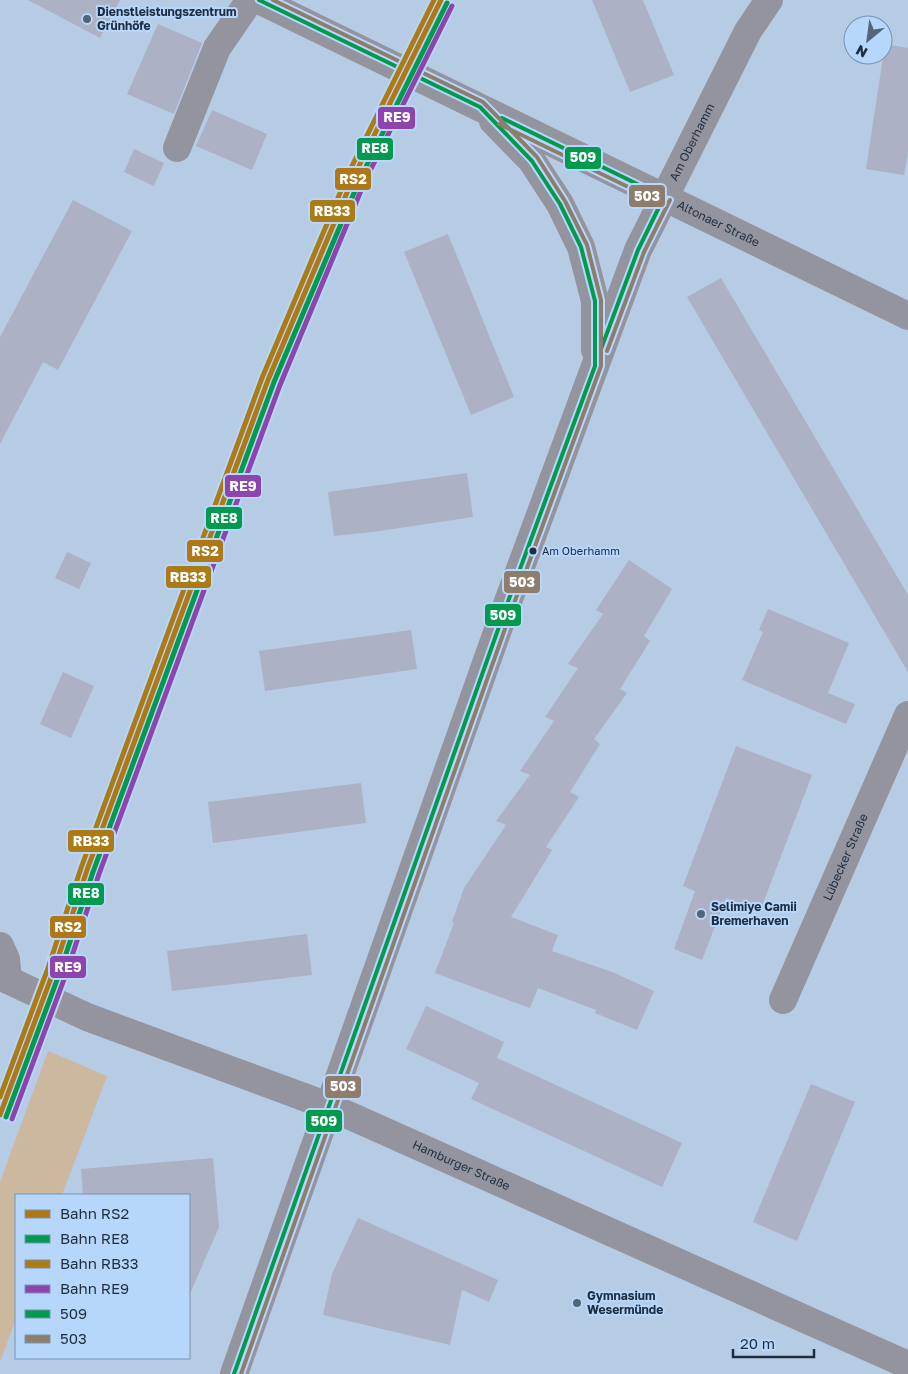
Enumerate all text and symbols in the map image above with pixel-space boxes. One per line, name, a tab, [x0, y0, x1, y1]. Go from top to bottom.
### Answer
place label: Dienstleistungszentrum Grünhöfe	[97, 4, 236, 33]
marker: Dienstleistungszentrum Grünhöfe	[81, 13, 93, 25]
north arrow	[843, 15, 893, 65]
text: N	[853, 42, 870, 62]
street label: Am Oberhamm	[666, 101, 717, 183]
line badge: RE9	[377, 106, 416, 130]
text: RE9	[383, 108, 411, 125]
line badge: RE8	[356, 137, 394, 161]
text: RE8	[361, 139, 389, 156]
line badge: 509	[564, 146, 602, 170]
text: 509	[570, 148, 596, 165]
line badge: RS2	[334, 167, 372, 191]
text: RS2	[339, 170, 367, 187]
line badge: 503	[628, 184, 666, 208]
text: 503	[634, 187, 660, 204]
street label: Altonaer Straße	[675, 197, 762, 250]
line badge: RB33	[309, 199, 356, 223]
text: RB33	[314, 202, 350, 219]
line badge: RE9	[224, 474, 262, 498]
text: RE9	[229, 477, 257, 494]
line badge: RE8	[205, 506, 243, 530]
text: RE8	[210, 509, 238, 526]
line badge: RS2	[186, 539, 224, 563]
text: RS2	[191, 542, 219, 559]
place label: Am Oberhamm	[542, 544, 620, 557]
marker: Am Oberhamm	[528, 546, 538, 556]
line badge: RB33	[165, 565, 212, 589]
text: RB33	[170, 568, 206, 585]
line badge: 503	[503, 570, 541, 594]
text: 503	[509, 573, 535, 590]
line badge: 509	[484, 603, 522, 627]
text: 509	[490, 606, 516, 623]
street label: Lübecker Straße	[820, 811, 871, 903]
line badge: RB33	[67, 829, 115, 853]
text: RB33	[73, 832, 109, 849]
line badge: RE8	[67, 882, 105, 906]
text: RE8	[72, 884, 100, 901]
place label: Selimiye Camii Bremerhaven	[711, 899, 797, 928]
marker: Selimiye Camii Bremerhaven	[695, 908, 707, 920]
line badge: RS2	[49, 915, 87, 939]
text: RS2	[54, 918, 82, 935]
line badge: RE9	[49, 955, 87, 979]
text: RE9	[54, 958, 82, 975]
line badge: 503	[324, 1075, 362, 1099]
text: 503	[330, 1077, 356, 1094]
line badge: 509	[305, 1109, 343, 1133]
text: 509	[311, 1112, 337, 1129]
street label: Hamburger Straße	[410, 1137, 513, 1193]
legend	[15, 1194, 190, 1359]
text: Bahn RS2	[60, 1204, 129, 1222]
text: Bahn RE8	[60, 1229, 129, 1247]
text: Bahn RB33	[60, 1254, 139, 1272]
text: Bahn RE9	[60, 1279, 129, 1297]
place label: Gymnasium Wesermünde	[587, 1288, 663, 1317]
marker: Gymnasium Wesermünde	[571, 1297, 583, 1309]
text: 509	[60, 1304, 87, 1322]
scale bar	[733, 1326, 814, 1358]
text: 503	[60, 1329, 87, 1347]
text: 20 m	[740, 1334, 775, 1352]

